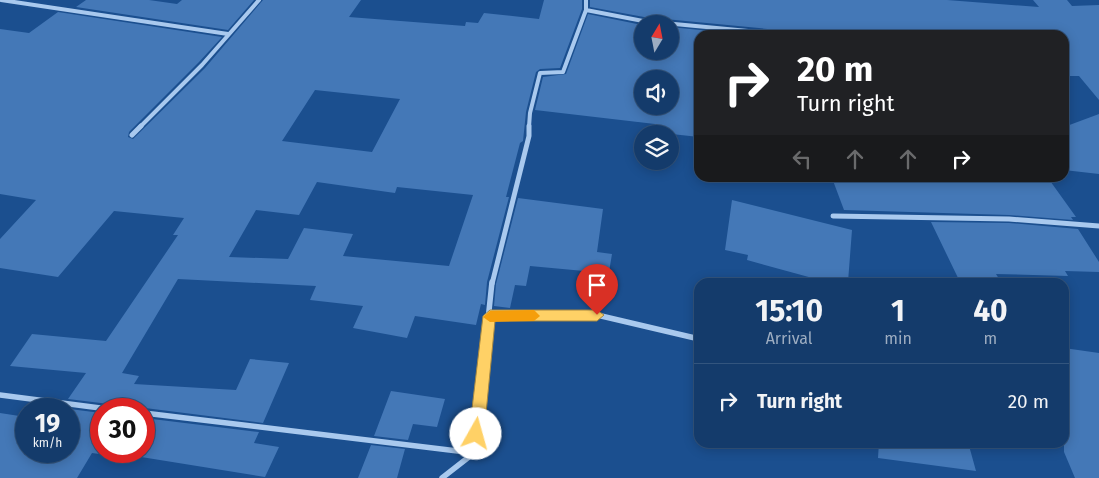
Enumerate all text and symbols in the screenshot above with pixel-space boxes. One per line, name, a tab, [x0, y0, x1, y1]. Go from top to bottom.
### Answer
north arrow	[634, 15, 679, 60]
map controls	[634, 15, 679, 170]
text: 20 m	[797, 48, 873, 90]
icon: right	[714, 50, 779, 115]
button: sound	[634, 70, 679, 115]
text: Turn right	[797, 90, 894, 117]
button: layers	[634, 125, 679, 170]
icon: left	[788, 145, 816, 173]
icon: ahead	[841, 145, 869, 173]
icon: ahead	[894, 145, 922, 173]
icon: right	[947, 145, 975, 173]
pin	[576, 264, 618, 315]
icon: arrive	[583, 271, 611, 299]
text: 15:10	[755, 293, 823, 329]
text: 1	[891, 293, 905, 329]
text: 40	[973, 293, 1008, 329]
text: Arrival	[766, 329, 813, 348]
text: min	[884, 329, 912, 348]
text: m	[984, 329, 997, 348]
icon: right	[714, 387, 742, 415]
text: Turn right	[757, 390, 842, 413]
text: 20 m	[1008, 390, 1049, 413]
speed limit sign: 30	[90, 398, 155, 463]
position arrow	[449, 407, 501, 459]
text: 19	[35, 409, 60, 439]
text: km/h	[33, 436, 62, 450]

